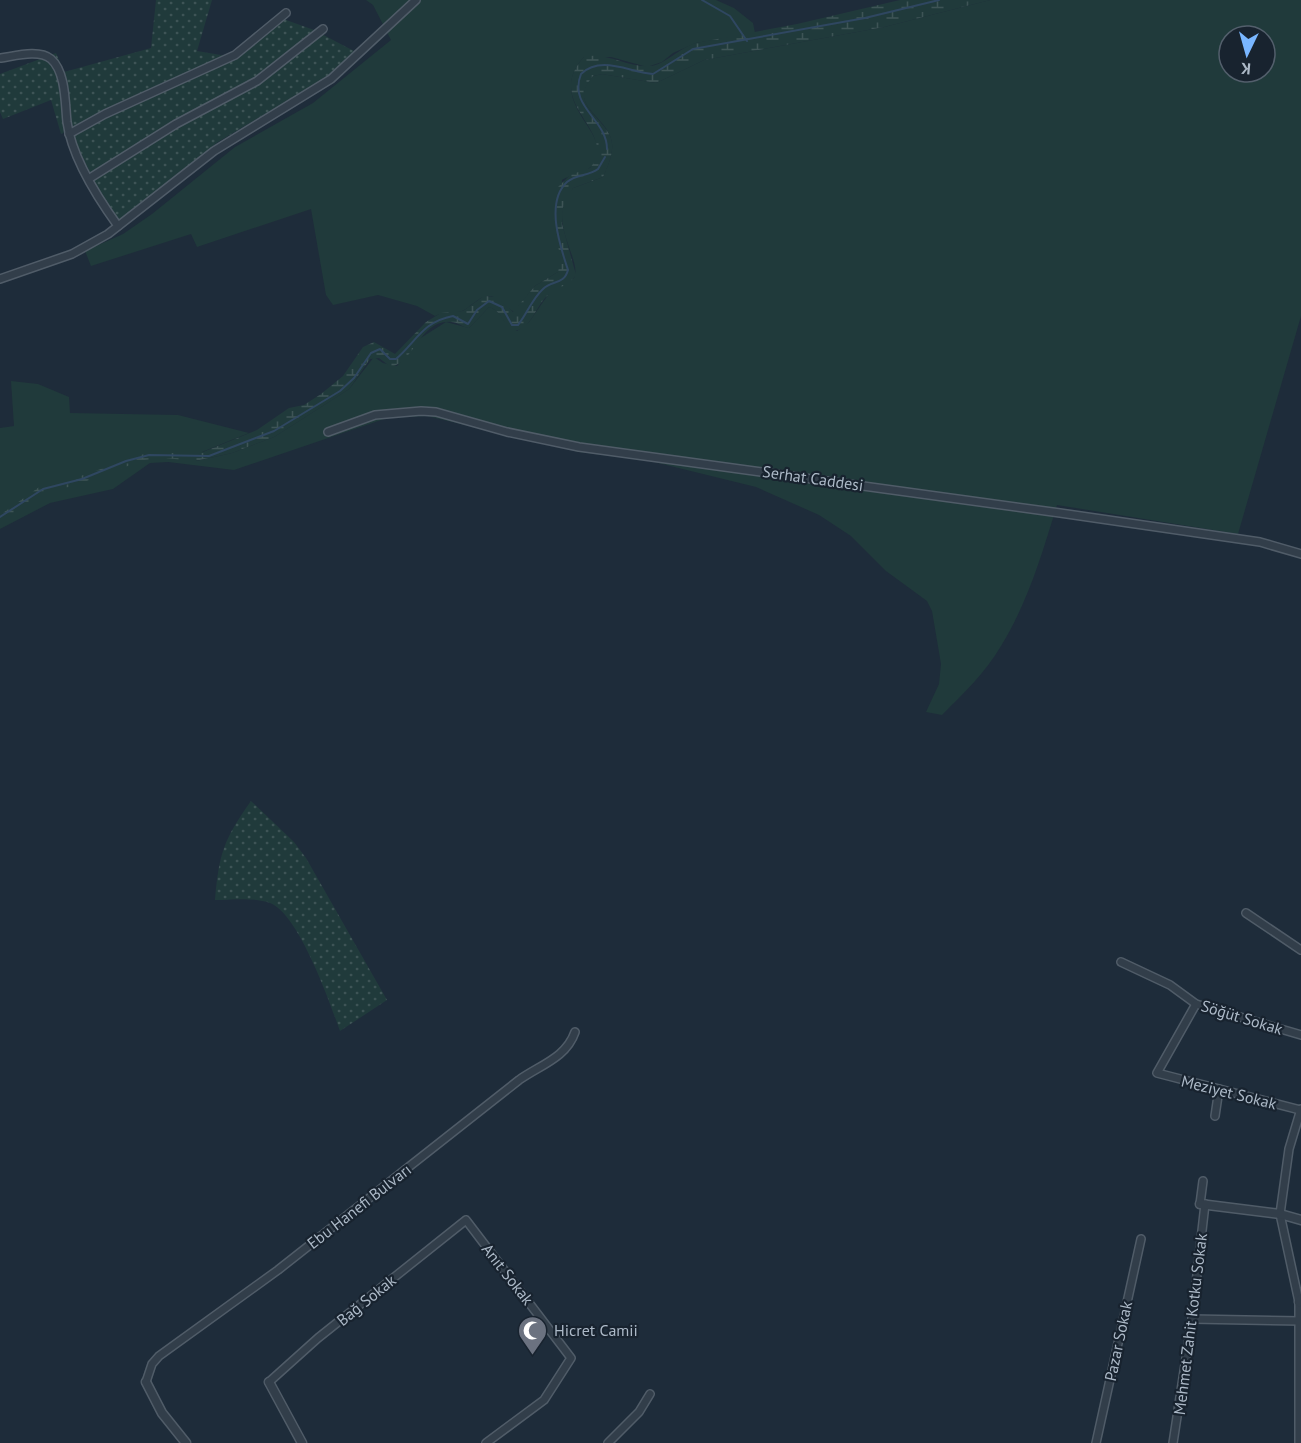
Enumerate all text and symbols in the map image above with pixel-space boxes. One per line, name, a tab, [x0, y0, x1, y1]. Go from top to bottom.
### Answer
north arrow	[1217, 24, 1277, 84]
text: K	[1240, 59, 1252, 79]
street label: Serhat Caddesi	[761, 461, 865, 495]
street label: Söğüt Sokak	[1199, 995, 1286, 1039]
street label: Meziyet Sokak	[1179, 1071, 1279, 1114]
street label: Ebu Hanefi Bulvarı	[303, 1159, 415, 1253]
street label: Mehmet Zahit Kotku Sokak	[1169, 1232, 1211, 1416]
street label: Anıt Sokak	[478, 1239, 538, 1309]
street label: Bağ Sokak	[332, 1270, 400, 1330]
street label: Pazar Sokak	[1100, 1299, 1136, 1383]
mosque icon: Hicret Camii	[517, 1314, 549, 1356]
place label: Hicret Camii	[554, 1320, 638, 1340]

